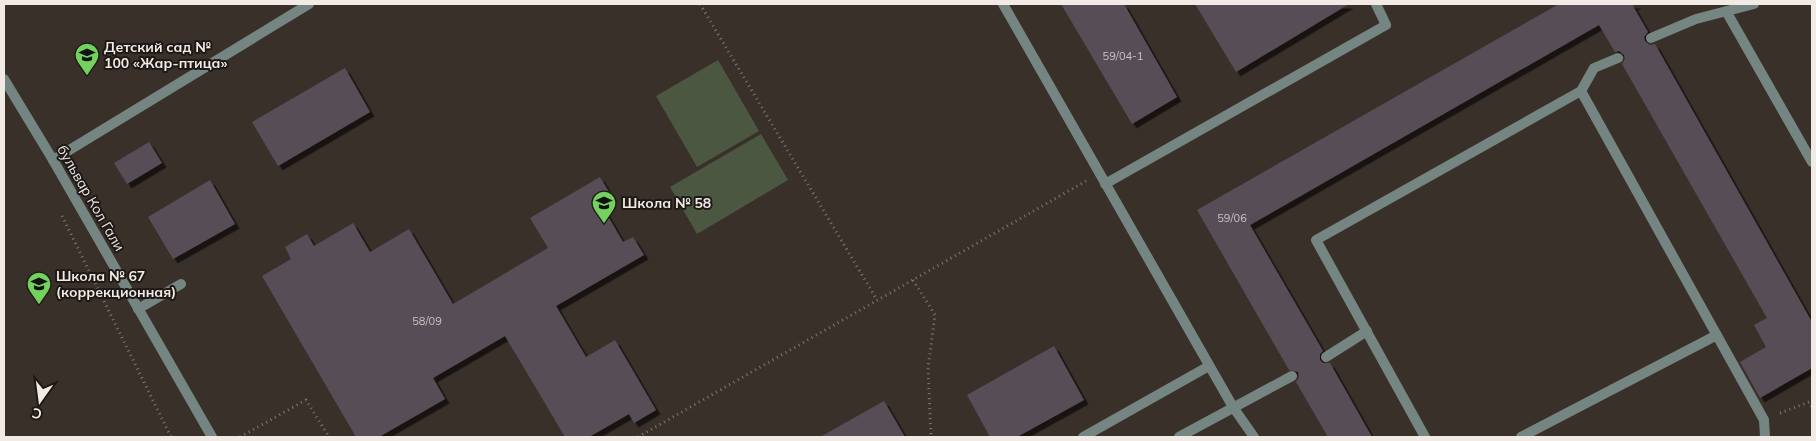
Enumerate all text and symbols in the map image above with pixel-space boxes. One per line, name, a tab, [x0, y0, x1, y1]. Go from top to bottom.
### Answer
place label: Детский сад № 100 «Жар-птица»	[104, 38, 227, 72]
school or university icon: Детский сад № 100 «Жар-птица»	[74, 42, 100, 76]
house number: 59/04-1	[1103, 49, 1143, 63]
street label: бульвар Кол Гали	[53, 142, 129, 254]
school or university icon: Школа № 58	[591, 190, 617, 224]
place label: Школа № 58	[622, 194, 711, 212]
house number: 59/06	[1217, 211, 1247, 225]
place label: Школа № 67 (коррекционная)	[56, 267, 176, 301]
school or university icon: Школа № 67 (коррекционная)	[26, 271, 52, 305]
house number: 58/09	[412, 314, 442, 328]
north arrow	[15, 376, 65, 426]
text: С	[30, 404, 44, 424]

